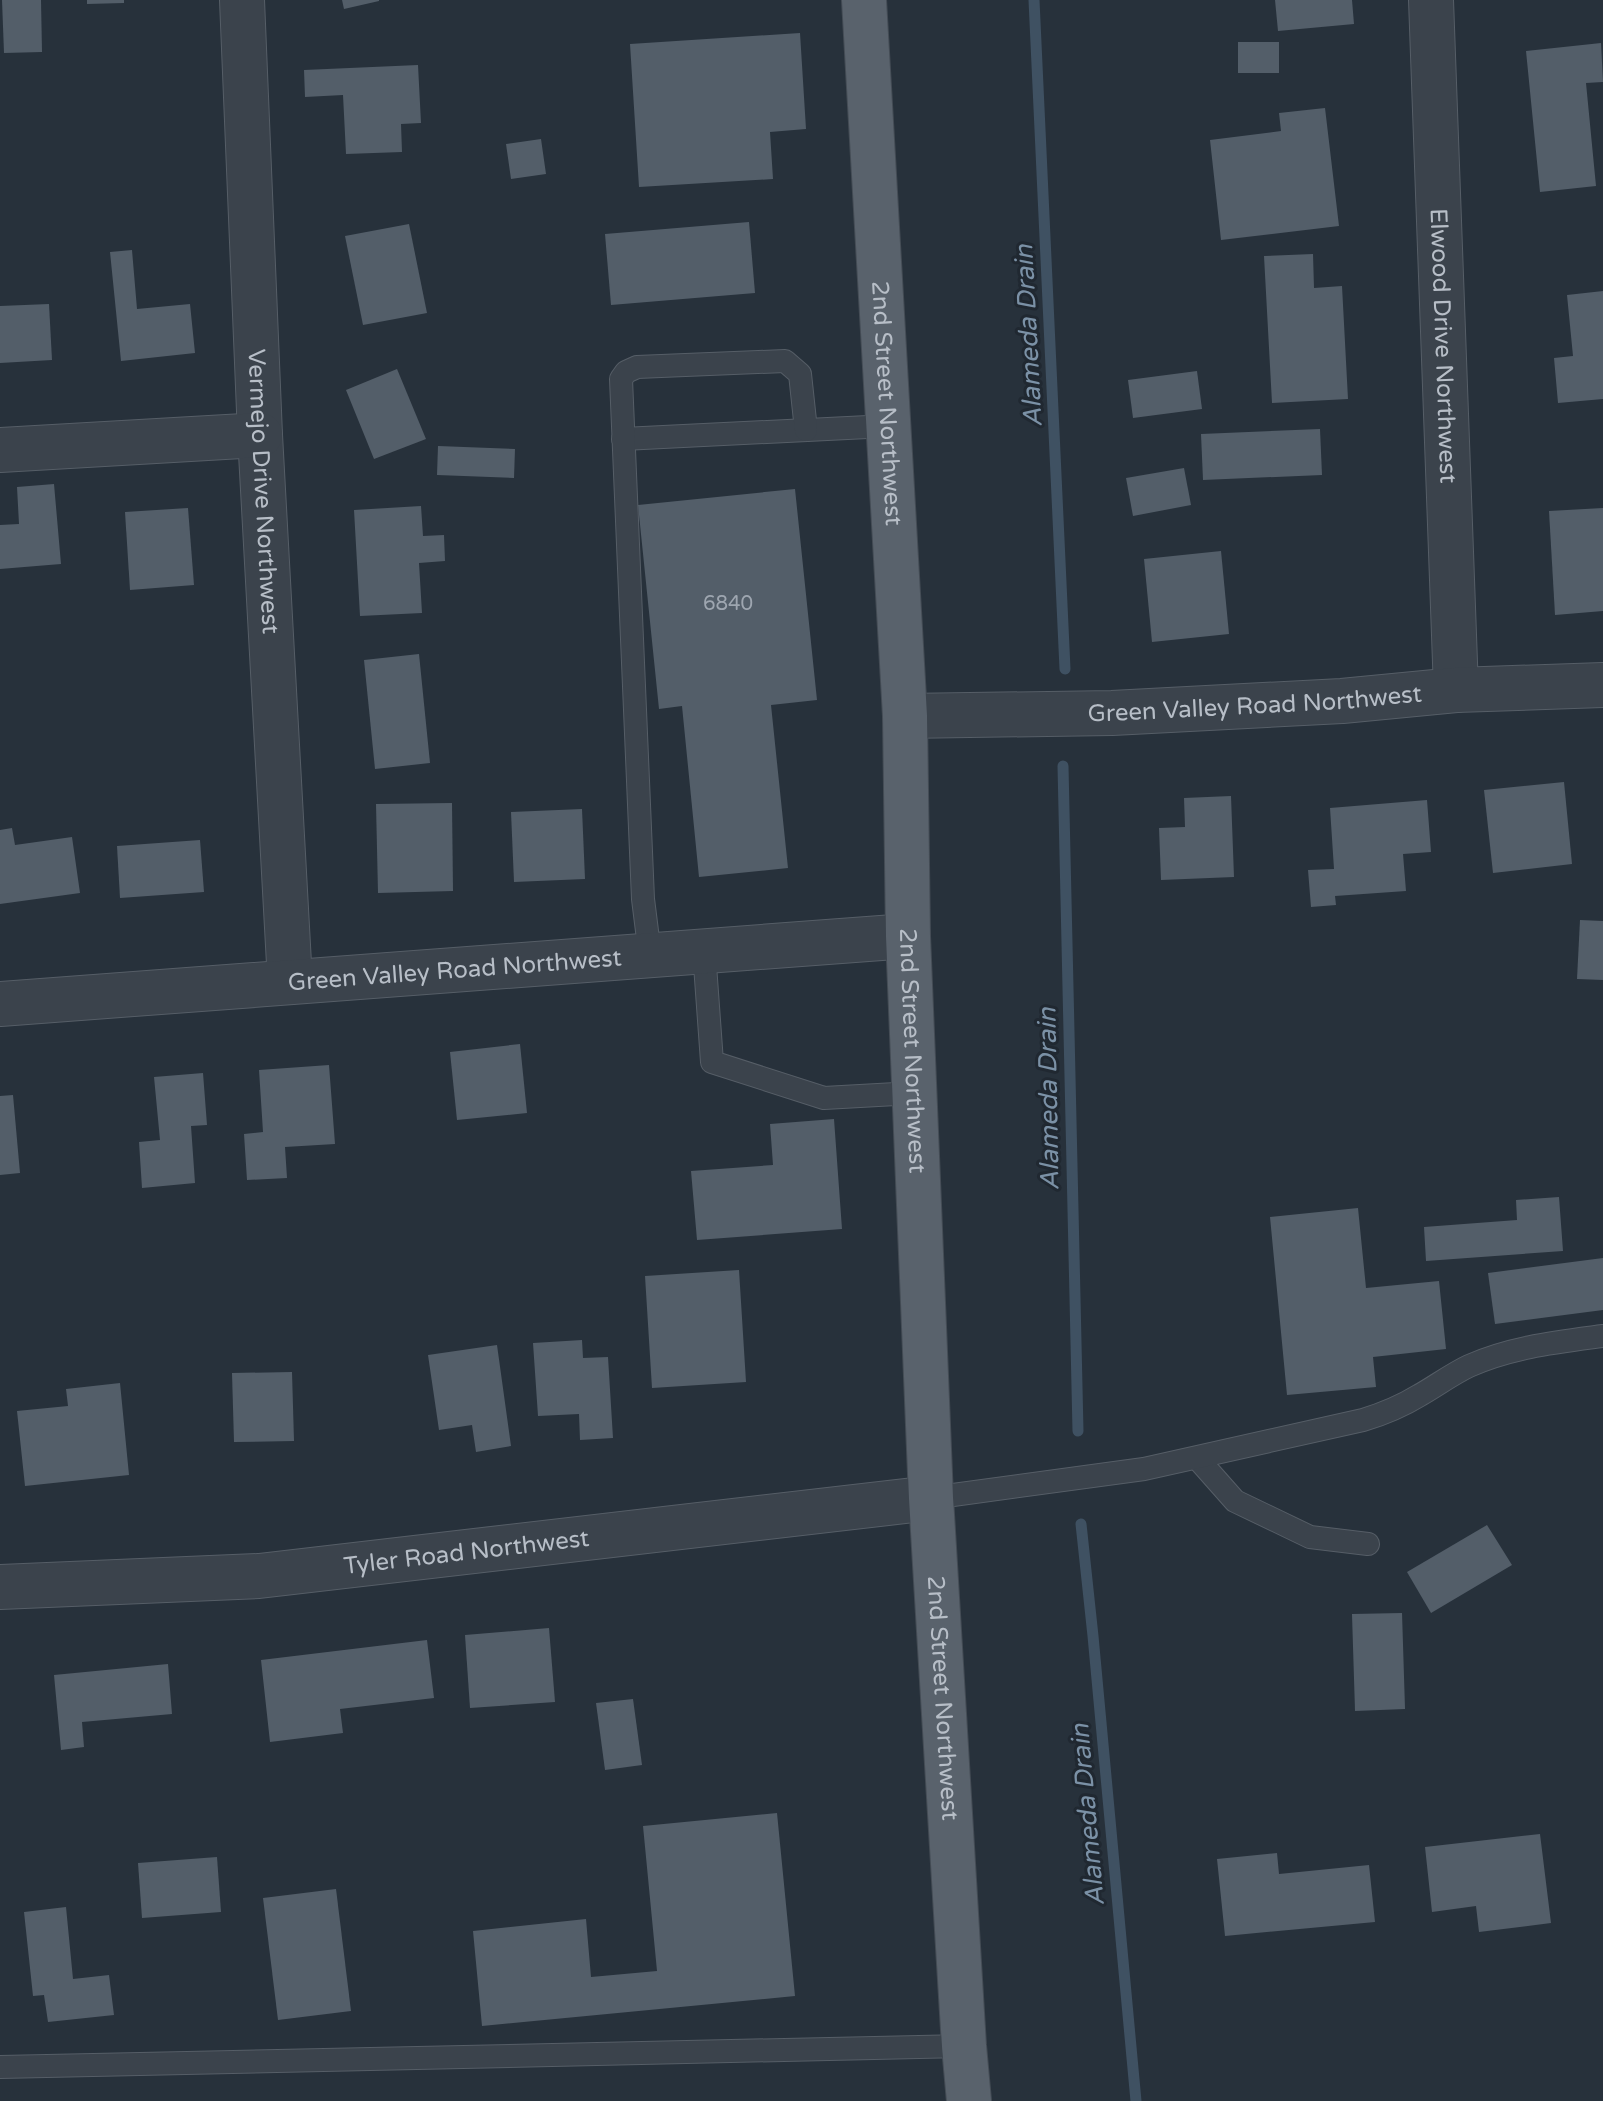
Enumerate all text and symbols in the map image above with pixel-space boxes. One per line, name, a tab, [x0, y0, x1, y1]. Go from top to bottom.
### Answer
street label: Elwood Drive Northwest	[1424, 208, 1463, 484]
water label: Alameda Drain	[1008, 243, 1049, 428]
street label: 2nd Street Northwest	[865, 280, 908, 527]
street label: Vermejo Drive Northwest	[241, 348, 285, 635]
house number: 6840	[703, 592, 753, 616]
street label: Green Valley Road Northwest	[1088, 679, 1423, 728]
street label: 2nd Street Northwest	[893, 928, 932, 1174]
street label: Green Valley Road Northwest	[287, 943, 623, 997]
water label: Alameda Drain	[1031, 1006, 1066, 1191]
street label: Tyler Road Northwest	[342, 1524, 591, 1581]
street label: 2nd Street Northwest	[921, 1575, 964, 1821]
water label: Alameda Drain	[1064, 1721, 1111, 1907]

